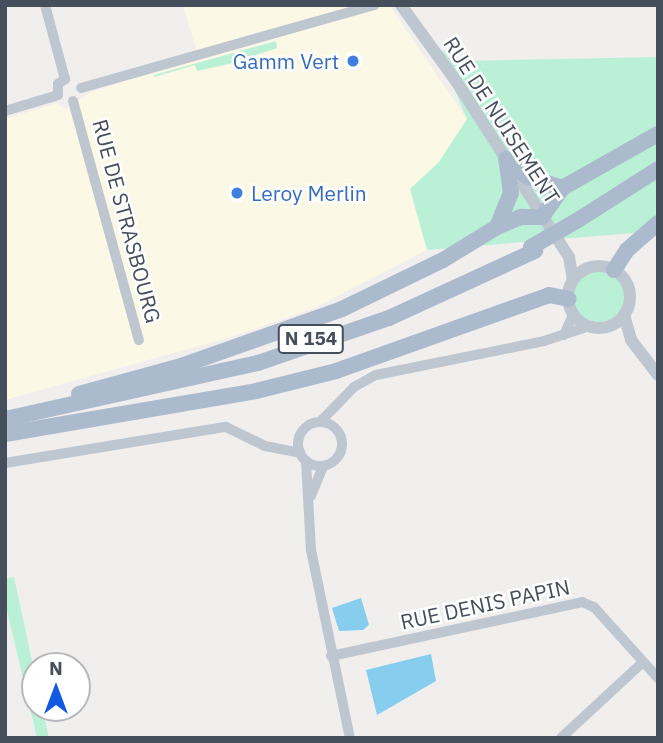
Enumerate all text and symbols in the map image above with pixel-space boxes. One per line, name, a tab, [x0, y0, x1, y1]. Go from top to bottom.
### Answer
street label: RUE DE NUISEMENT	[439, 32, 565, 208]
place label: Gamm Vert	[233, 48, 339, 74]
marker: Gamm Vert	[345, 53, 361, 69]
street label: RUE DE STRASBOURG	[88, 117, 166, 325]
place label: Leroy Merlin	[251, 180, 367, 206]
marker: Leroy Merlin	[229, 185, 245, 201]
road number: N 154	[278, 324, 344, 354]
street label: RUE DENIS PAPIN	[398, 574, 572, 634]
north arrow	[21, 652, 91, 722]
text: N	[49, 656, 63, 680]

